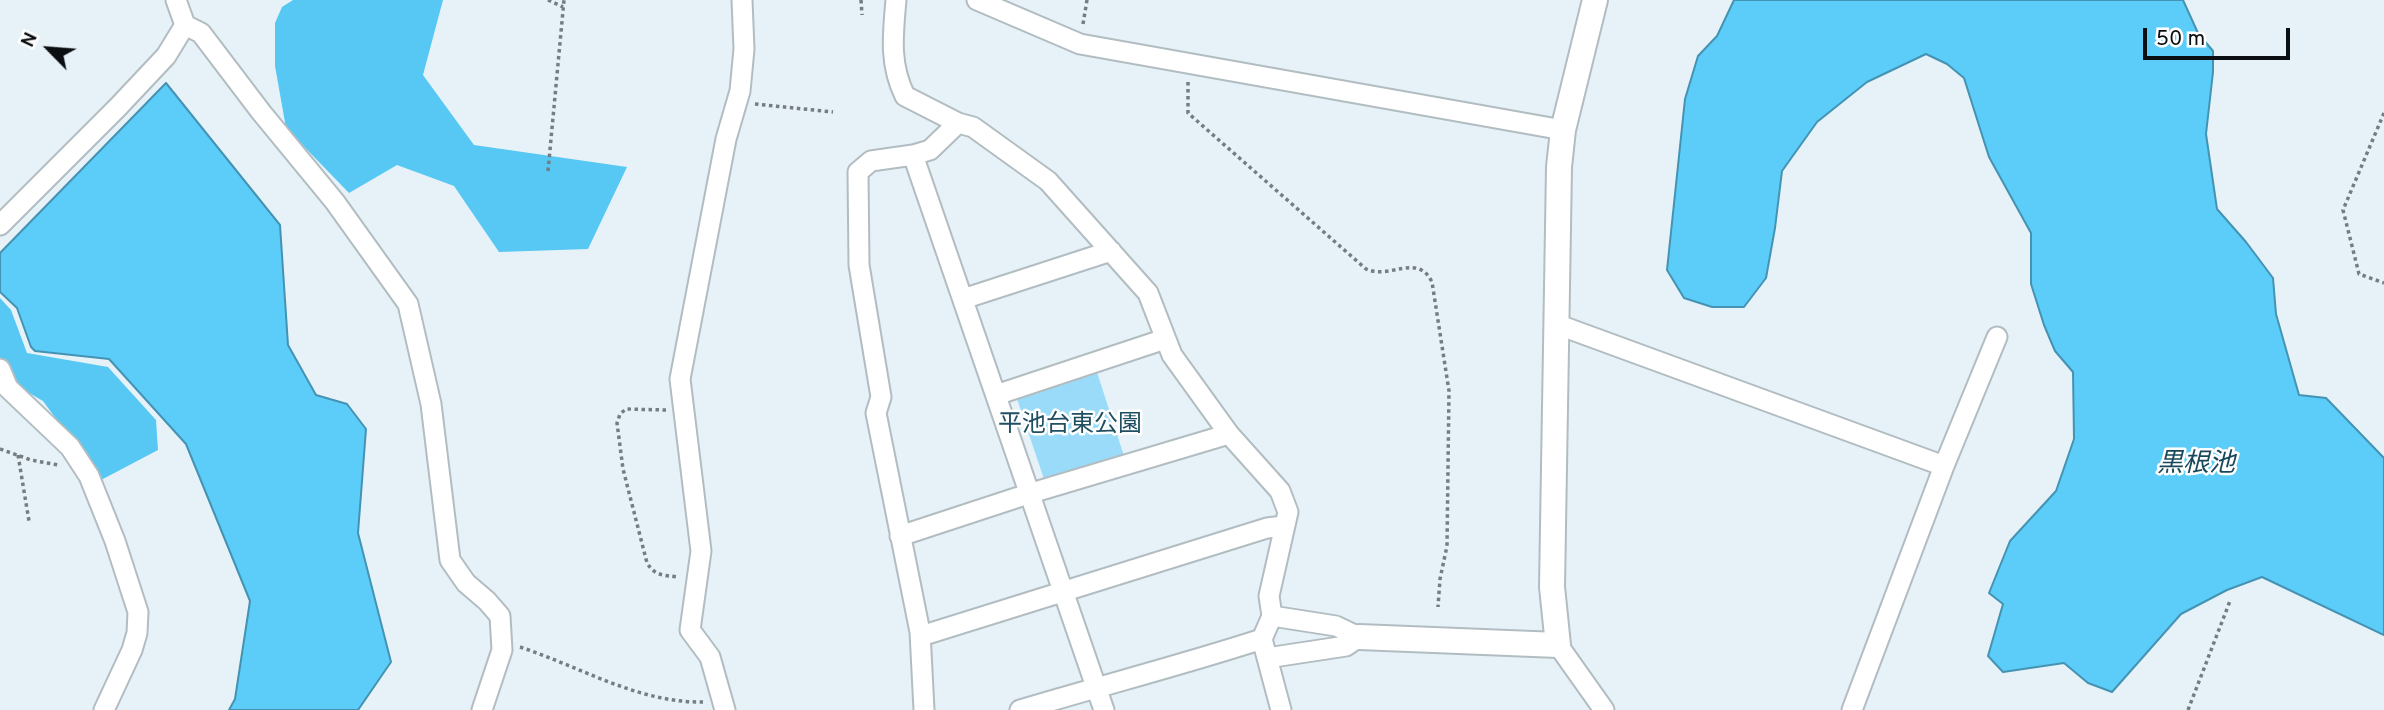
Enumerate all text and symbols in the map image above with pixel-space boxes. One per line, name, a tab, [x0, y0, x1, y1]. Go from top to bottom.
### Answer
north arrow	[14, 14, 84, 84]
scale bar	[2146, 14, 2293, 58]
text: 50 m	[2156, 26, 2205, 53]
text: N	[16, 29, 44, 51]
park label: 平池台東公園	[998, 412, 1142, 440]
water label: 黒根池	[2157, 450, 2235, 482]

